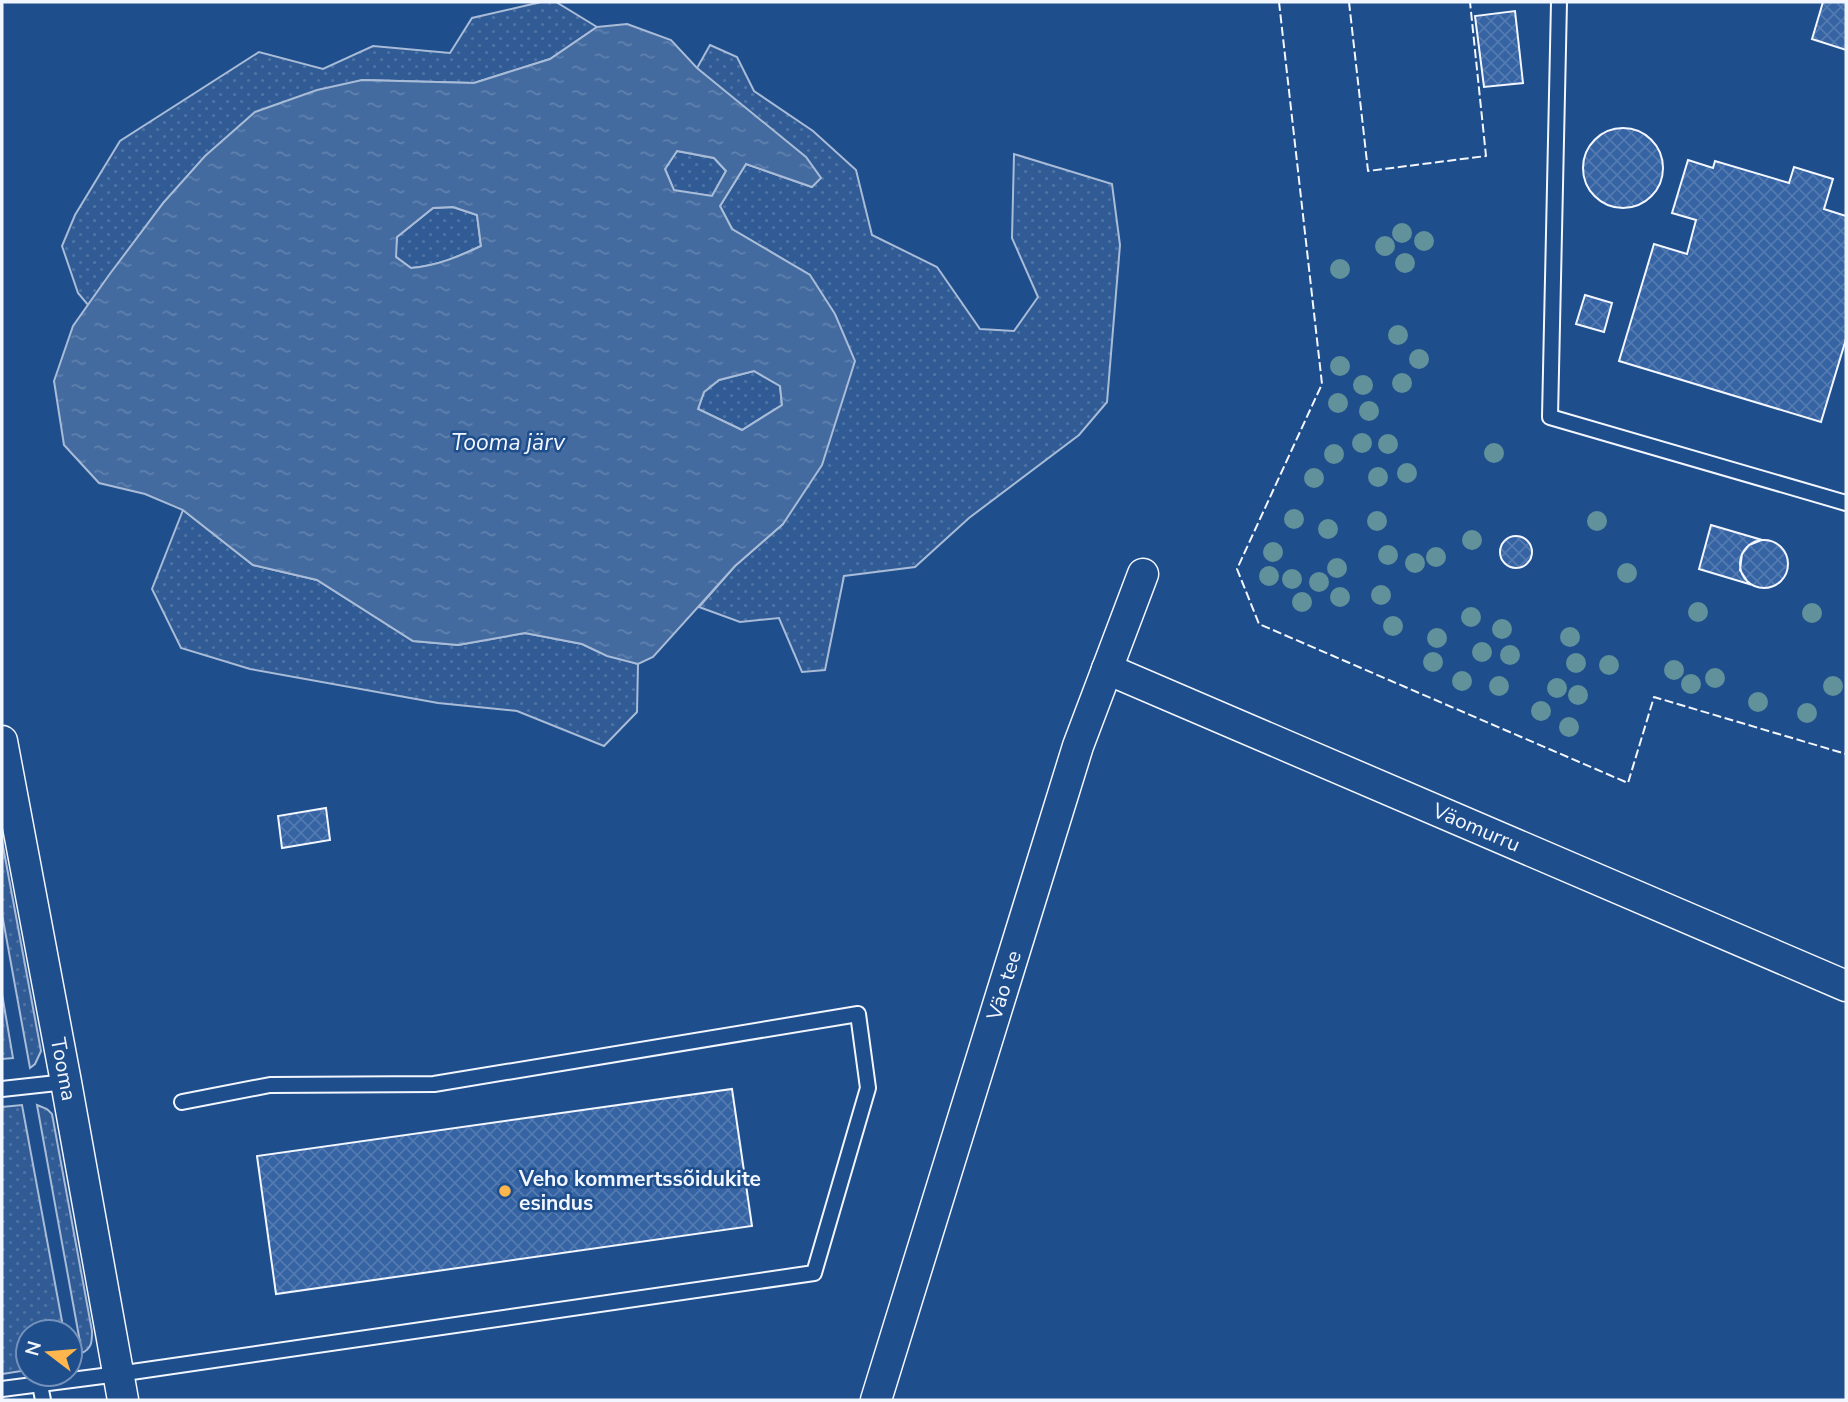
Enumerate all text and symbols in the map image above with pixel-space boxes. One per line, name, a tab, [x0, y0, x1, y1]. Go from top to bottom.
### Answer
water label: Tooma järv	[451, 427, 566, 458]
street label: Väomurru	[1427, 796, 1525, 859]
street label: Väo tee	[980, 947, 1028, 1024]
street label: Tooma	[44, 1035, 83, 1103]
place label: Veho kommertssõidukite esindus	[518, 1165, 761, 1217]
marker: Veho kommertssõidukite esindus	[497, 1183, 513, 1199]
north arrow	[14, 1318, 84, 1388]
text: N	[19, 1338, 48, 1359]

